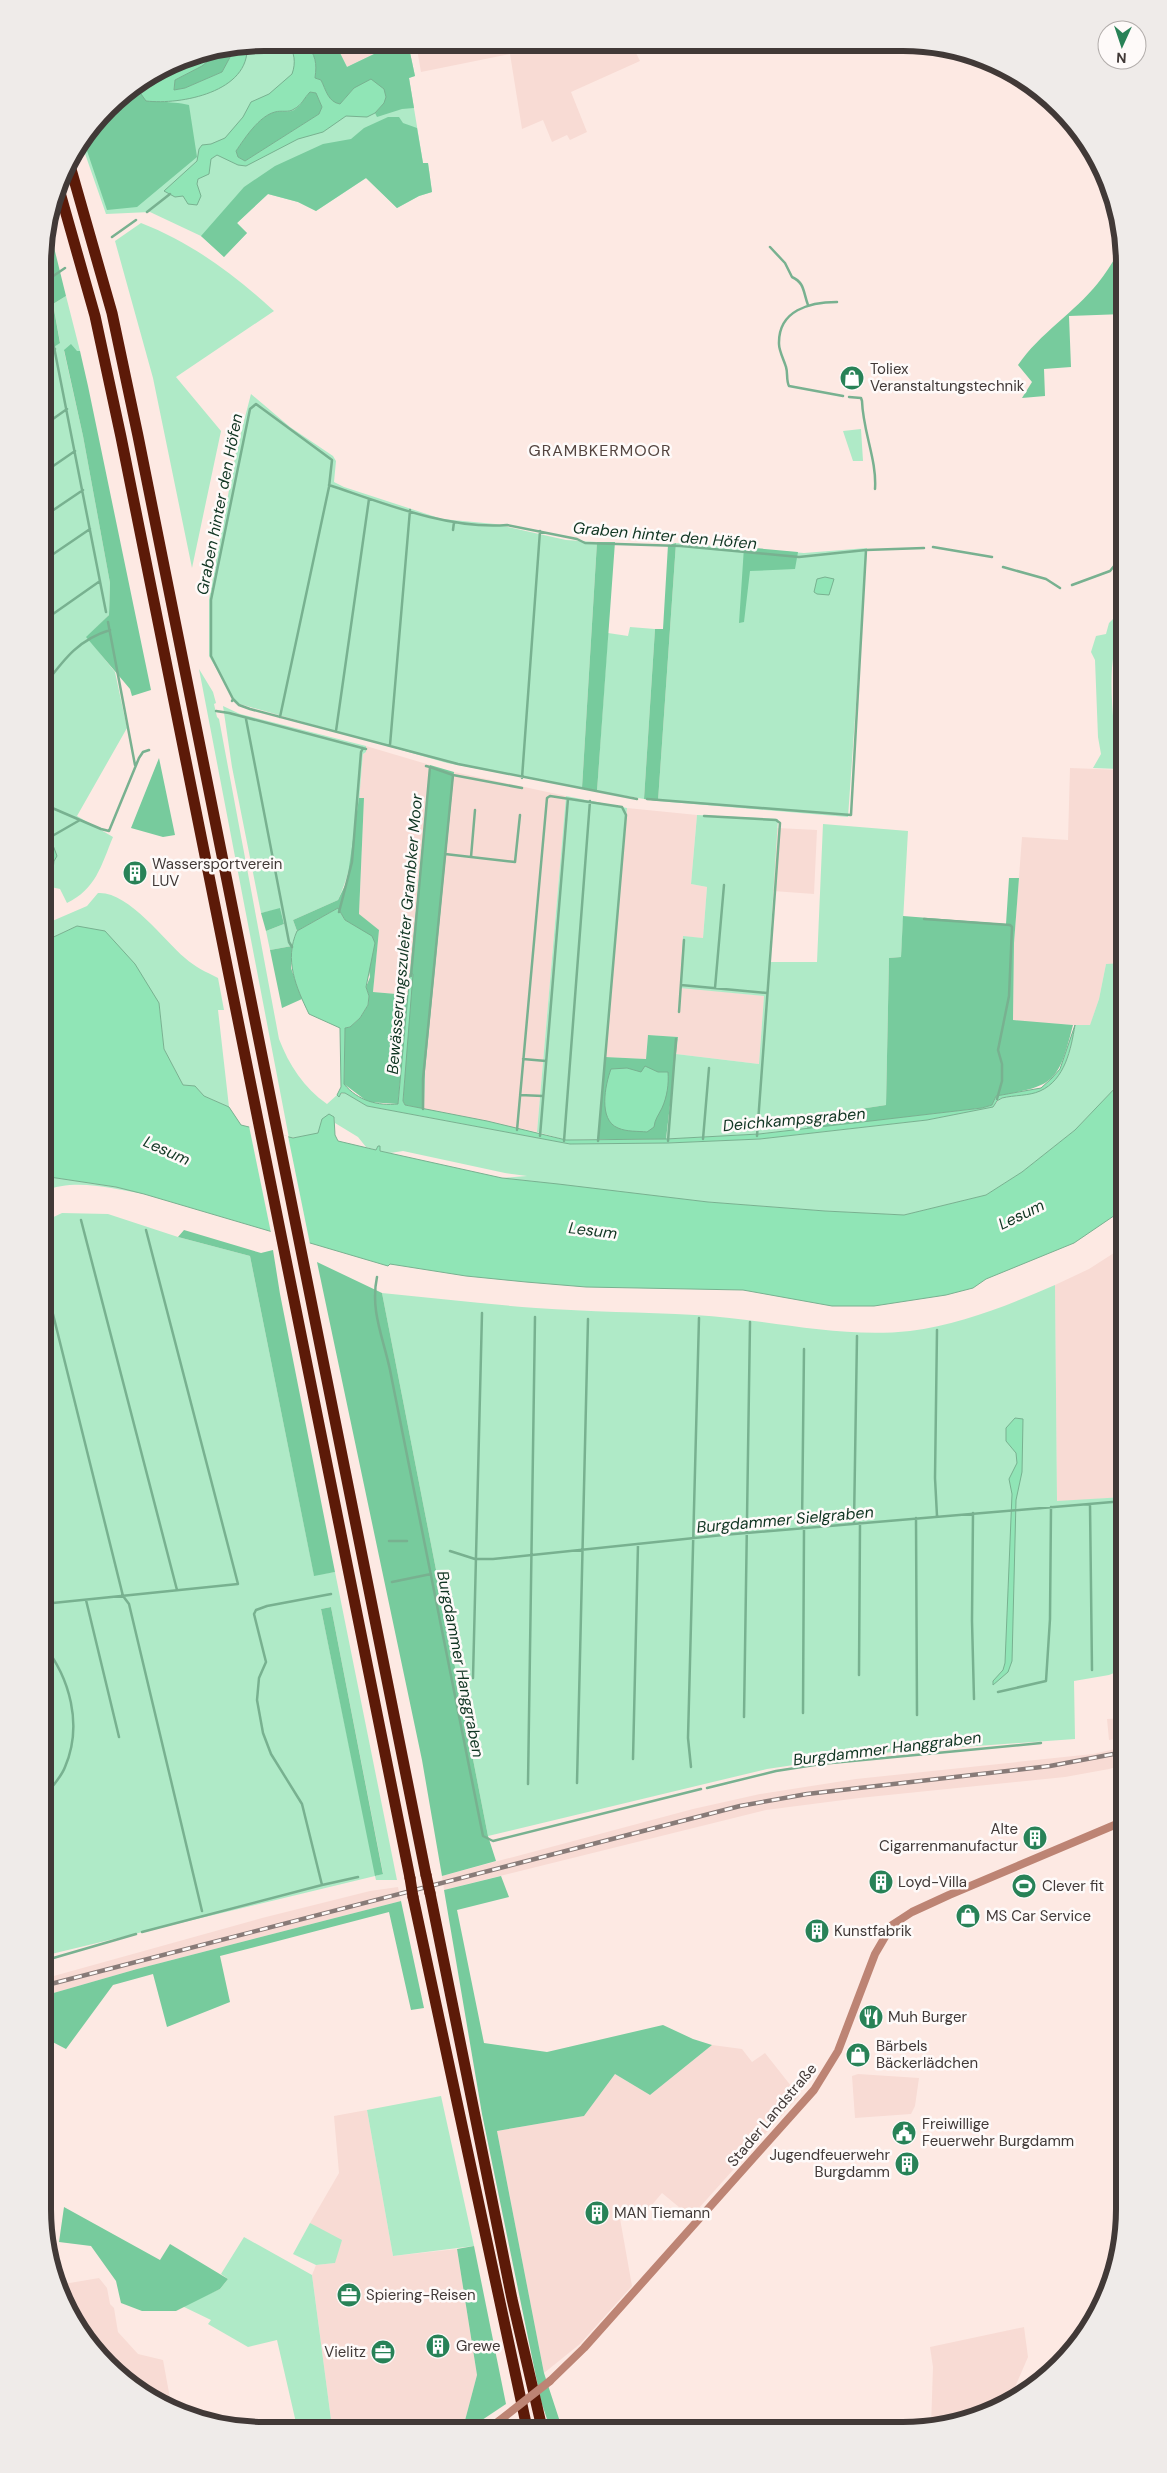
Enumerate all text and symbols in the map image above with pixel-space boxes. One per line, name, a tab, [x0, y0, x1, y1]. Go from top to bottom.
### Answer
north arrow	[1097, 20, 1147, 70]
text: N	[1116, 49, 1127, 67]
place label: Toliex Veranstaltungstechnik	[870, 359, 1025, 396]
shop icon: Toliex Veranstaltungstechnik	[839, 365, 865, 391]
water label: Graben hinter den Höfen	[192, 412, 247, 597]
district label: GRAMBKERMOOR	[529, 440, 671, 461]
water label: Graben hinter den Höfen	[572, 517, 758, 554]
water label: Bewässerungszuleiter Grambker Moor	[382, 792, 427, 1075]
place label: Wassersportverein LUV	[152, 854, 282, 891]
building icon: Wassersportverein LUV	[122, 860, 148, 886]
water label: Deichkampsgraben	[722, 1103, 866, 1136]
water label: Lesum	[140, 1131, 193, 1170]
water label: Lesum	[995, 1194, 1048, 1235]
water label: Lesum	[567, 1217, 618, 1244]
water label: Burgdammer Sielgraben	[696, 1501, 874, 1538]
water label: Burgdammer Hanggraben	[432, 1569, 489, 1759]
water label: Burgdammer Hanggraben	[792, 1727, 982, 1770]
place label: Alte Cigarrenmanufactur	[879, 1819, 1018, 1856]
building icon: Alte Cigarrenmanufactur	[1022, 1825, 1048, 1851]
building icon: Loyd-Villa	[868, 1869, 894, 1895]
place label: Loyd-Villa	[898, 1872, 967, 1892]
sports icon: Clever fit	[1011, 1873, 1037, 1899]
place label: Clever fit	[1042, 1876, 1104, 1896]
shop icon: MS Car Service	[955, 1903, 981, 1929]
place label: MS Car Service	[986, 1906, 1091, 1926]
building icon: Kunstfabrik	[804, 1918, 830, 1944]
place label: Kunstfabrik	[834, 1921, 912, 1941]
restaurant icon: Muh Burger	[858, 2004, 884, 2030]
place label: Muh Burger	[888, 2007, 967, 2027]
place label: Bärbels Bäckerlädchen	[876, 2036, 978, 2073]
shop icon: Bärbels Bäckerlädchen	[845, 2042, 871, 2068]
street label: Stader Landstraße	[723, 2059, 821, 2171]
place label: Freiwillige Feuerwehr Burgdamm	[922, 2114, 1074, 2151]
public building icon: Freiwillige Feuerwehr Burgdamm	[891, 2120, 917, 2146]
place label: Jugendfeuerwehr Burgdamm	[769, 2145, 890, 2182]
building icon: Jugendfeuerwehr Burgdamm	[894, 2151, 920, 2177]
building icon: MAN Tiemann	[584, 2200, 610, 2226]
place label: MAN Tiemann	[614, 2203, 710, 2223]
office icon: Spiering-Reisen	[336, 2282, 362, 2308]
place label: Spiering-Reisen	[366, 2285, 476, 2305]
building icon: Grewe	[425, 2333, 451, 2359]
place label: Grewe	[456, 2336, 501, 2356]
office icon: Vielitz	[370, 2339, 396, 2365]
place label: Vielitz	[324, 2342, 366, 2362]

